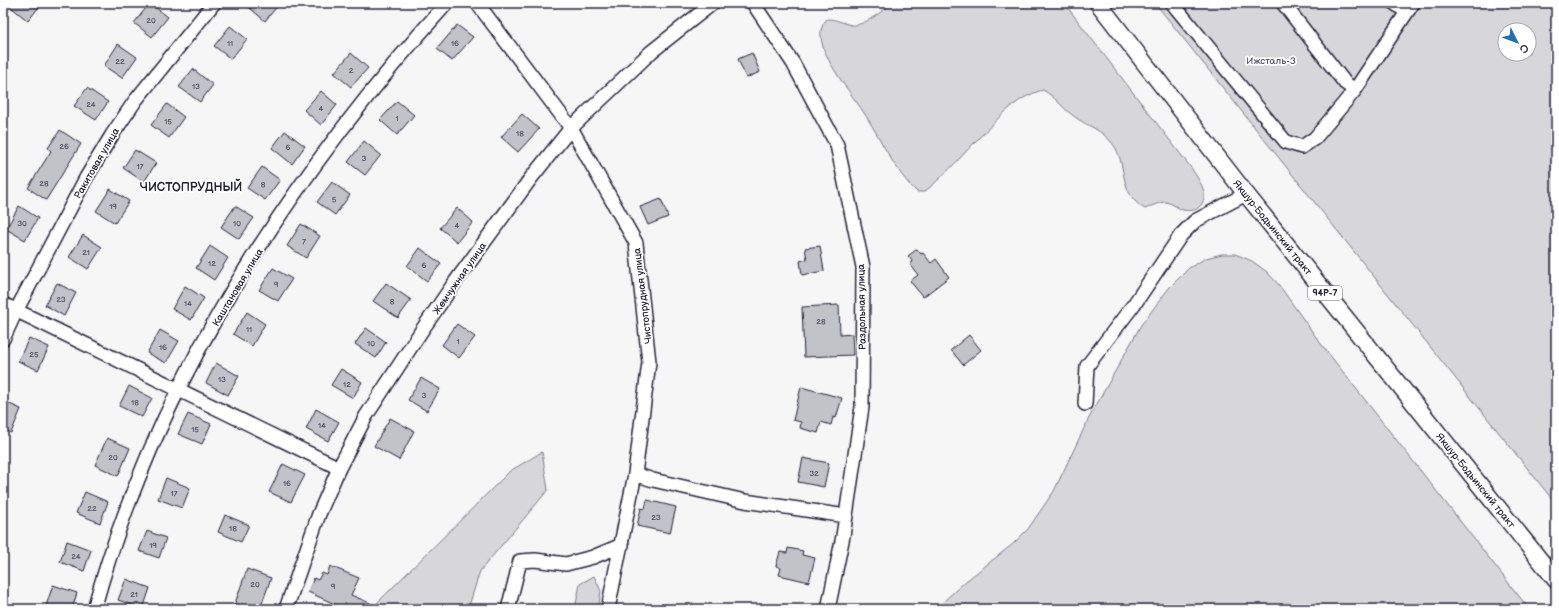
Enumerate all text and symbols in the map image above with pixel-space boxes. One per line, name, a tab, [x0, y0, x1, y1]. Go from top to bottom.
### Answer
house number: 20	[146, 16, 156, 25]
north arrow	[1497, 22, 1537, 62]
house number: 11	[227, 39, 233, 48]
house number: 16	[451, 39, 459, 48]
text: С	[1516, 41, 1531, 56]
park label: Ижсталь-3	[1246, 55, 1296, 67]
house number: 22	[115, 57, 125, 66]
house number: 2	[349, 66, 354, 75]
house number: 13	[192, 82, 200, 91]
house number: 24	[86, 100, 96, 109]
house number: 4	[319, 104, 324, 113]
house number: 1	[395, 114, 399, 123]
house number: 15	[164, 117, 172, 126]
street label: Ракитовая улица	[72, 126, 122, 201]
house number: 18	[516, 129, 524, 138]
house number: 26	[59, 142, 69, 151]
house number: 6	[286, 143, 291, 152]
house number: 3	[362, 154, 367, 163]
house number: 17	[136, 162, 144, 171]
district label: ЧИСТОПРУДНЫЙ	[140, 178, 242, 195]
street label: Якшур-Бодьинский тракт	[1230, 178, 1314, 278]
house number: 28	[39, 179, 49, 188]
house number: 8	[261, 180, 266, 189]
house number: 5	[332, 195, 337, 204]
house number: 19	[109, 202, 117, 211]
house number: 30	[17, 219, 27, 228]
house number: 10	[233, 219, 241, 228]
house number: 4	[455, 221, 460, 230]
house number: 7	[302, 237, 306, 246]
street label: Жемчужная улица	[430, 240, 489, 317]
street label: Каштановая улица	[210, 246, 266, 328]
street label: Чистопрудная улица	[631, 247, 655, 344]
house number: 21	[82, 248, 90, 257]
house number: 12	[208, 259, 216, 268]
house number: 6	[422, 261, 427, 270]
street label: Раздольная улица	[855, 264, 869, 350]
house number: 9	[274, 280, 279, 289]
road number: 94Р-7	[1308, 286, 1342, 300]
house number: 23	[56, 295, 66, 304]
house number: 8	[390, 297, 395, 306]
house number: 14	[184, 299, 192, 308]
house number: 28	[816, 317, 826, 326]
house number: 11	[246, 325, 252, 334]
house number: 1	[456, 337, 460, 346]
house number: 10	[367, 339, 375, 348]
house number: 16	[159, 343, 167, 352]
house number: 25	[29, 350, 39, 359]
house number: 13	[218, 375, 226, 384]
house number: 12	[343, 380, 351, 389]
house number: 3	[422, 391, 427, 400]
house number: 18	[131, 398, 139, 407]
house number: 14	[318, 421, 326, 430]
house number: 15	[191, 425, 199, 434]
street label: Якшур-Бодьинский тракт	[1433, 431, 1517, 531]
house number: 20	[108, 453, 118, 462]
house number: 32	[809, 469, 819, 478]
house number: 16	[283, 479, 291, 488]
house number: 17	[170, 489, 178, 498]
house number: 22	[87, 504, 97, 513]
house number: 23	[651, 513, 661, 522]
house number: 18	[229, 524, 237, 533]
house number: 19	[149, 541, 157, 550]
house number: 24	[71, 552, 81, 561]
house number: 20	[250, 580, 260, 589]
house number: 9	[331, 582, 336, 591]
house number: 21	[130, 590, 138, 599]

